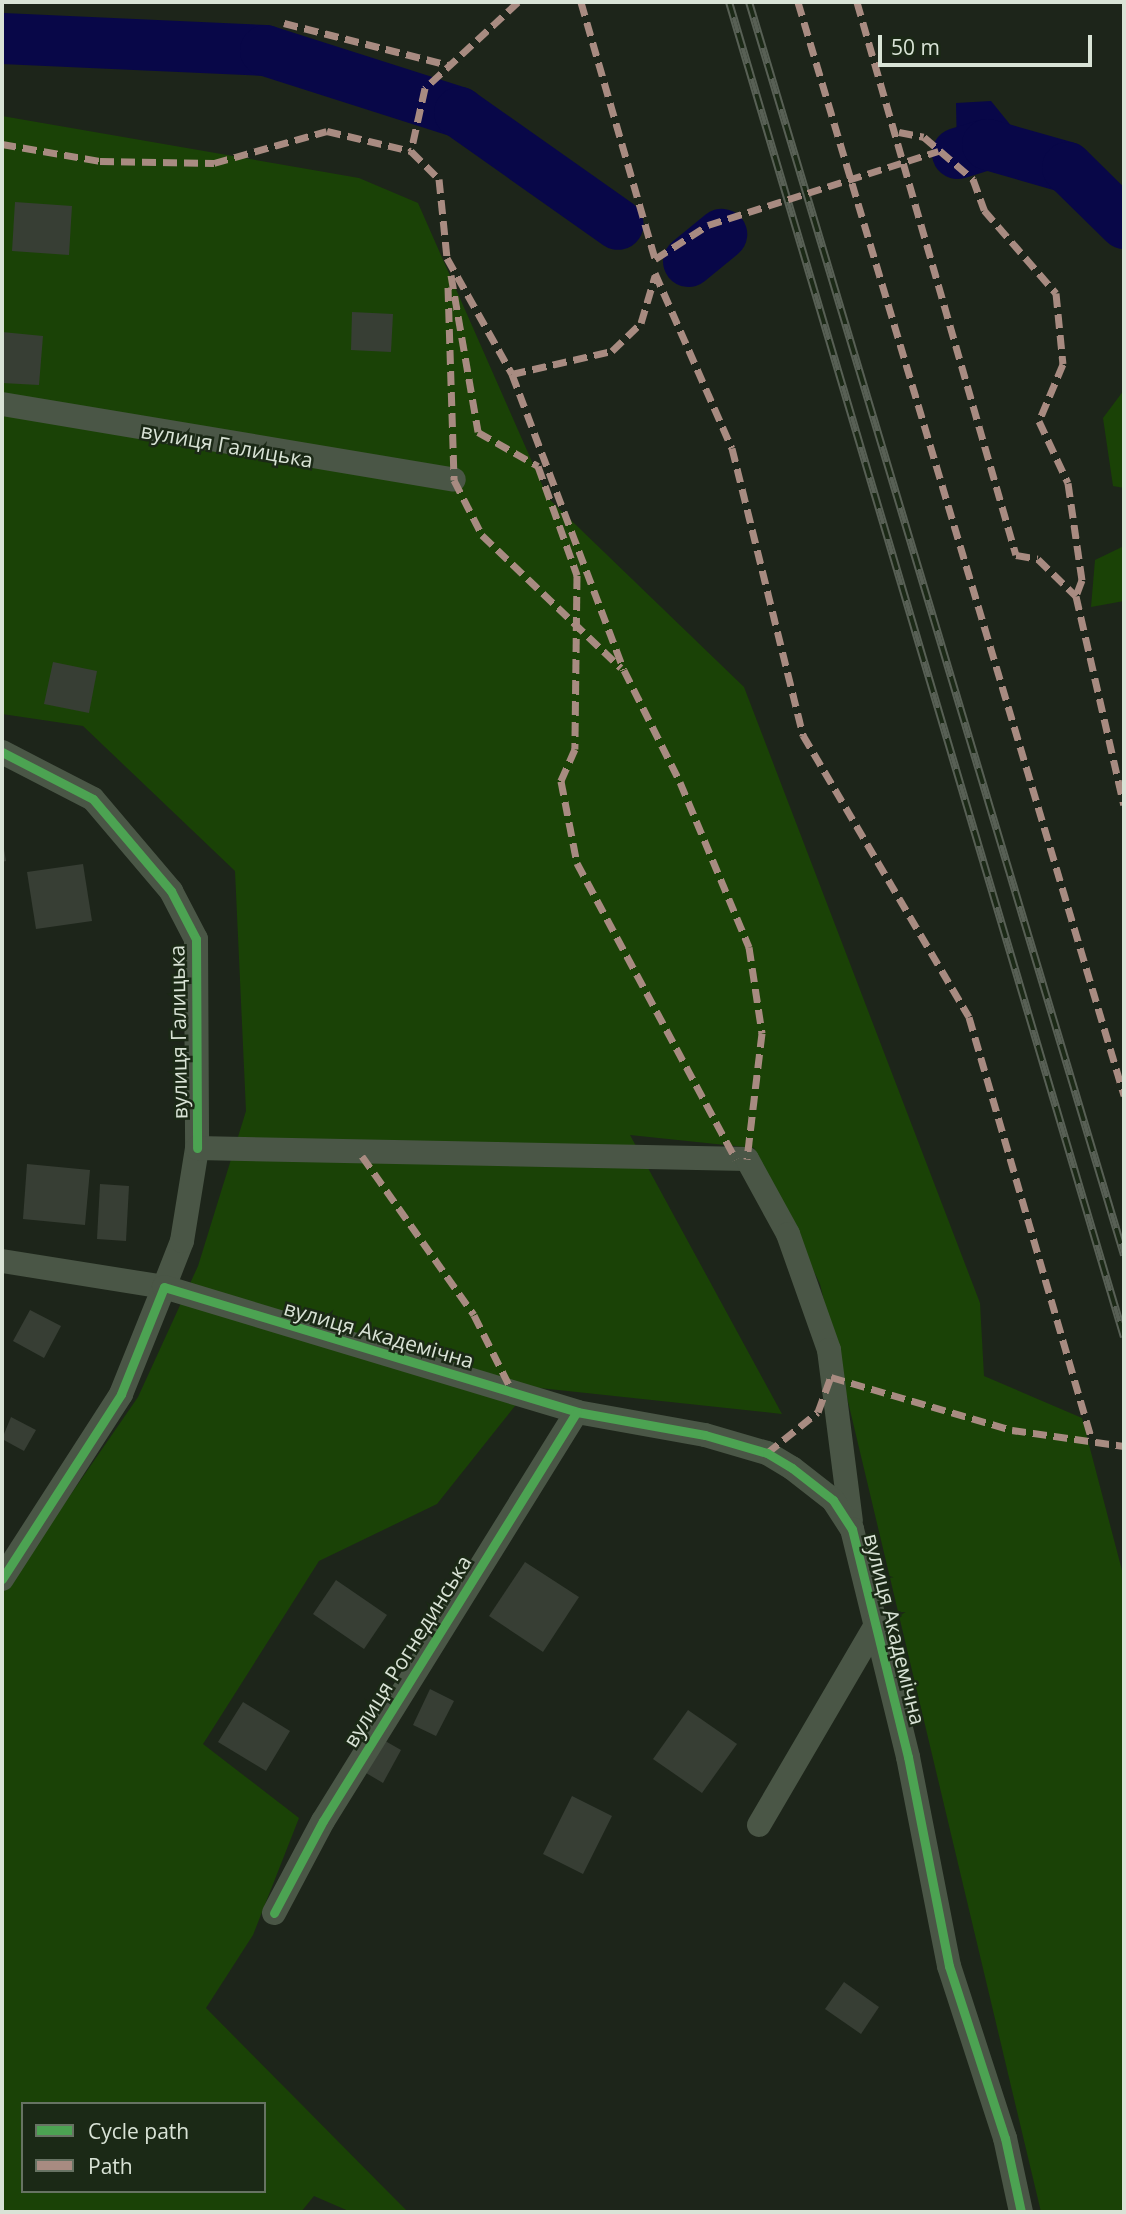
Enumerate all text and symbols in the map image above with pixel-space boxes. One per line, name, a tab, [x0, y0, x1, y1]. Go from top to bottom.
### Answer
scale bar	[881, 21, 1094, 65]
text: 50 m	[891, 33, 940, 61]
street label: вулиця Галицька	[139, 417, 315, 473]
street label: вулиця Галицька	[164, 945, 192, 1119]
street label: вулиця Академічна	[281, 1295, 477, 1373]
street label: вулиця Академічна	[859, 1531, 931, 1727]
street label: вулиця Рогнединська	[338, 1551, 476, 1751]
legend	[21, 2102, 266, 2193]
text: Cycle path	[88, 2117, 189, 2145]
text: Path	[88, 2152, 133, 2180]

